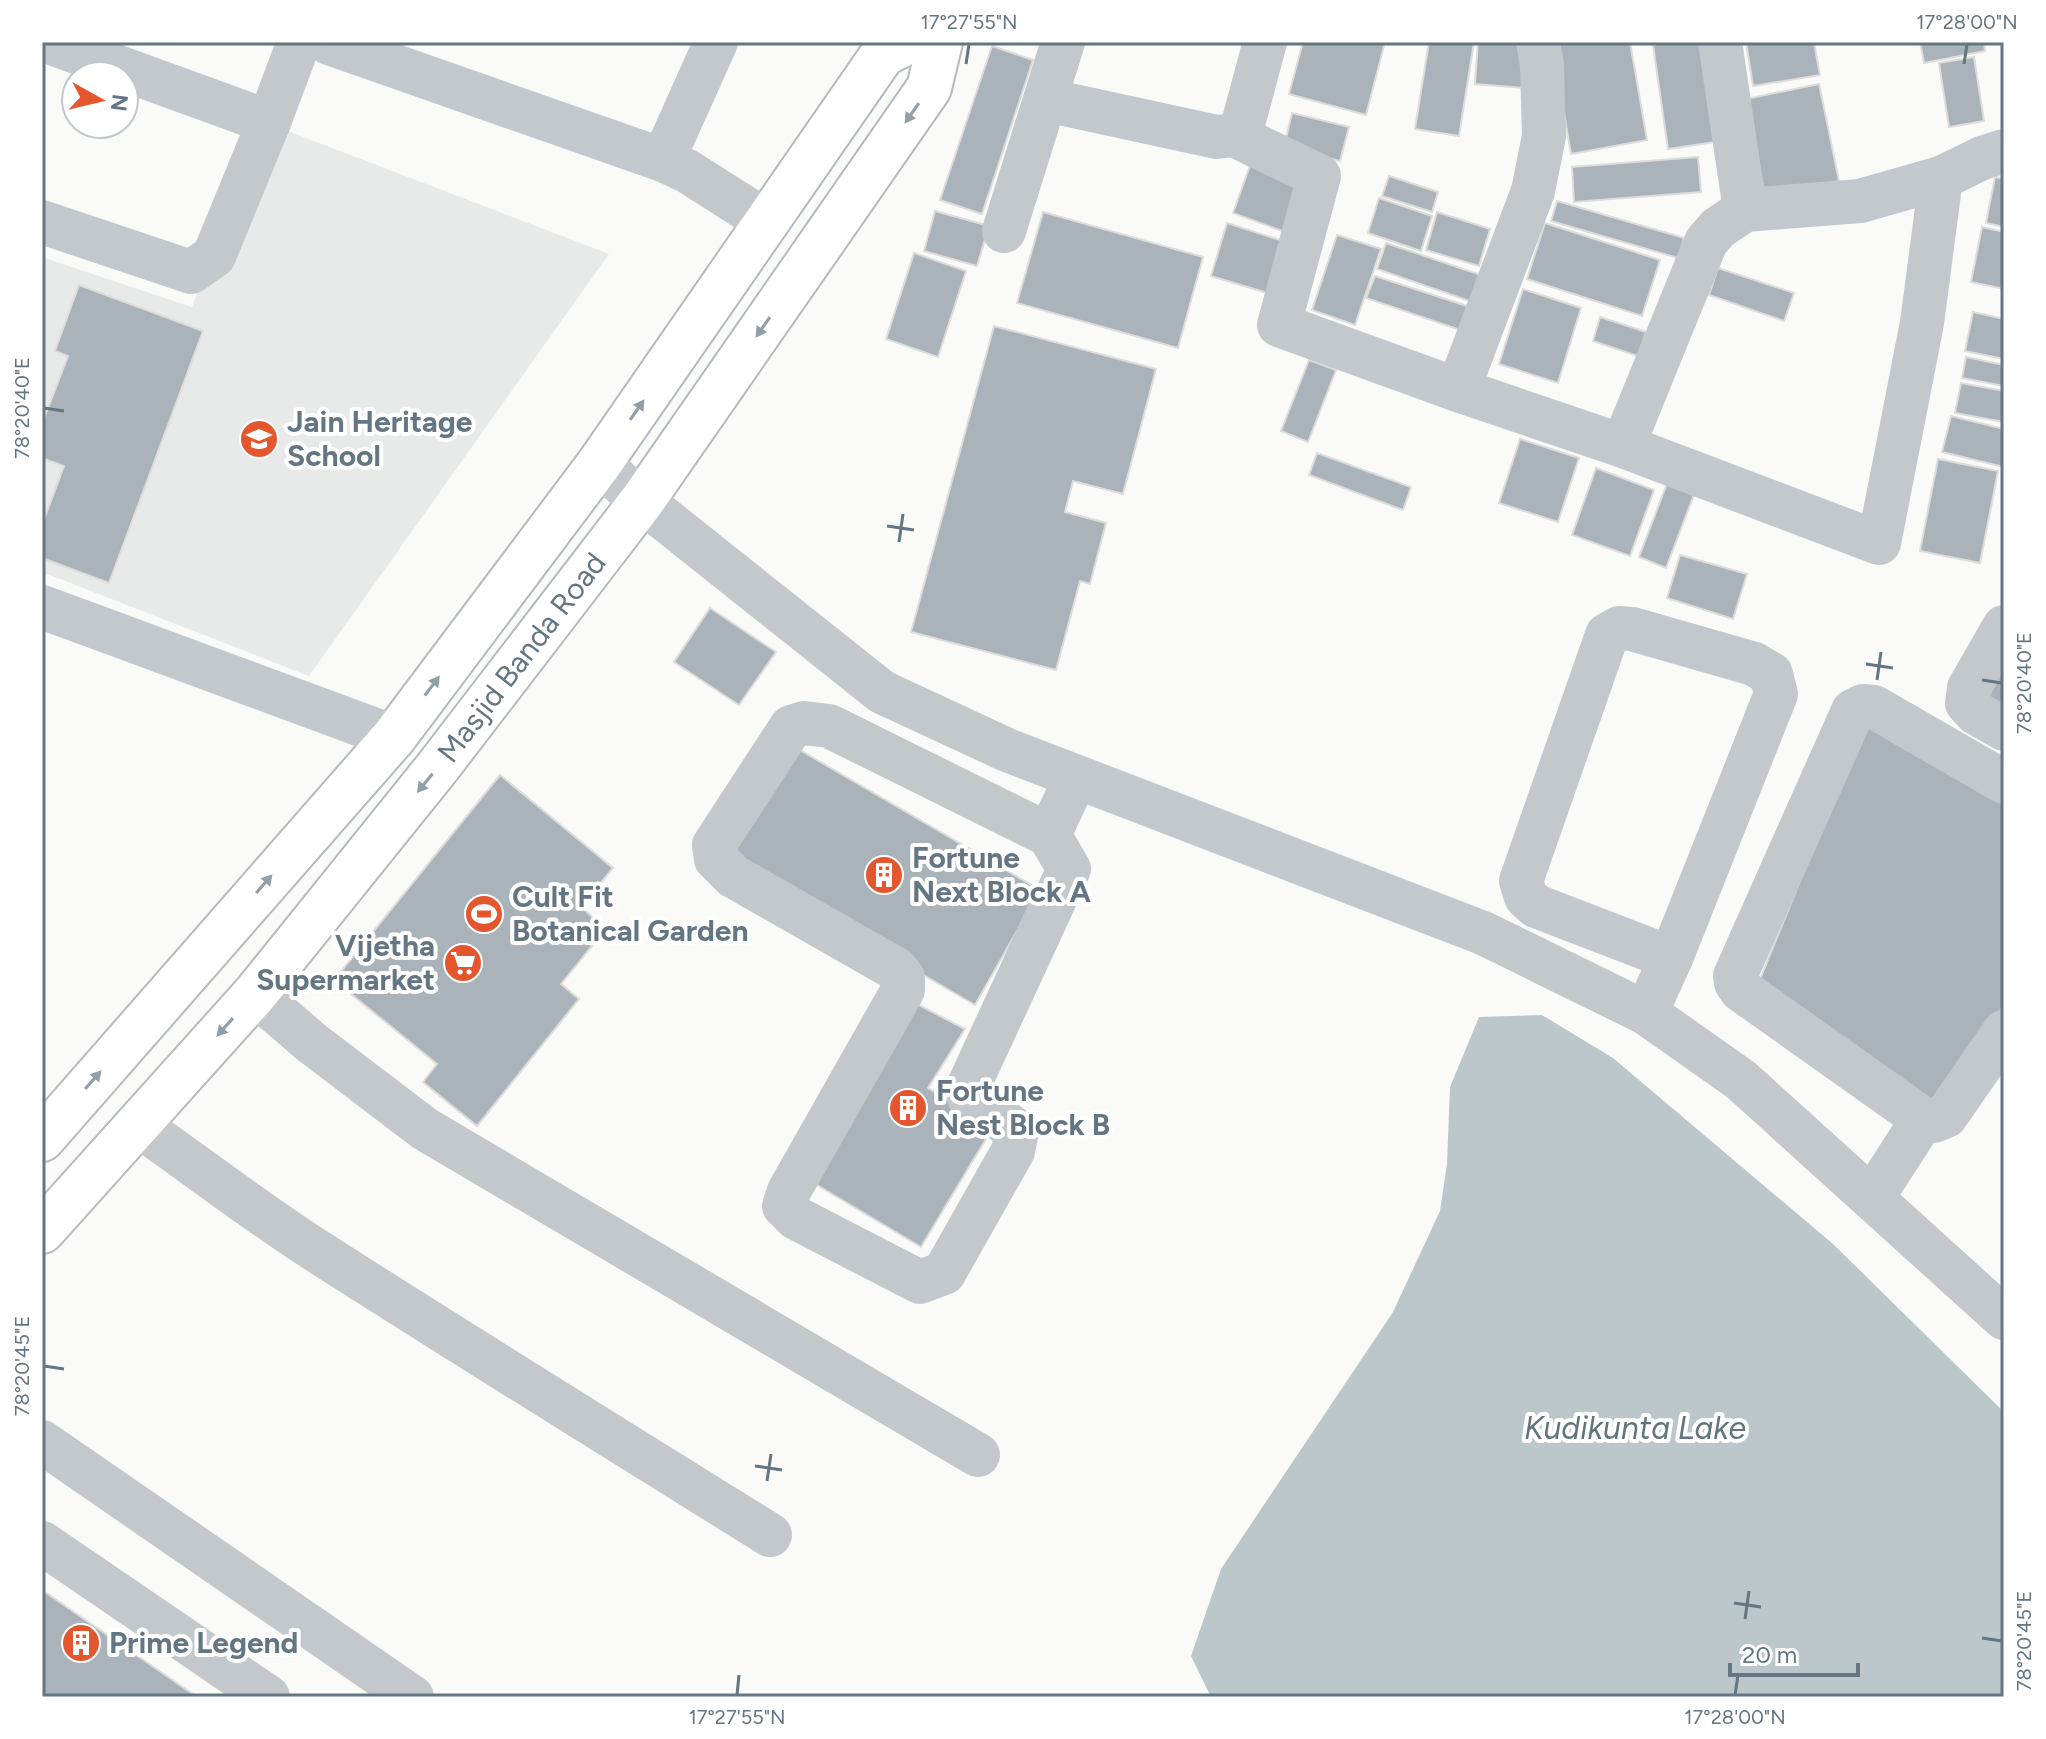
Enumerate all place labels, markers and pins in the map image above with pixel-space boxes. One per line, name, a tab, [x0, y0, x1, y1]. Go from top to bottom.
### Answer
place label: Jain Heritage School	[287, 403, 473, 474]
school or university icon: Jain Heritage School	[238, 418, 280, 460]
place label: Fortune Next Block A	[912, 839, 1091, 910]
building icon: Fortune Next Block A	[863, 854, 905, 896]
place label: Cult Fit Botanical Garden	[512, 878, 749, 949]
sports icon: Cult Fit Botanical Garden	[463, 893, 505, 935]
place label: Vijetha Supermarket	[256, 927, 435, 998]
supermarket icon: Vijetha Supermarket	[442, 942, 484, 984]
place label: Fortune Nest Block B	[936, 1072, 1110, 1143]
building icon: Fortune Nest Block B	[887, 1087, 929, 1129]
building icon: Prime Legend	[60, 1622, 102, 1664]
place label: Prime Legend	[109, 1624, 298, 1661]

